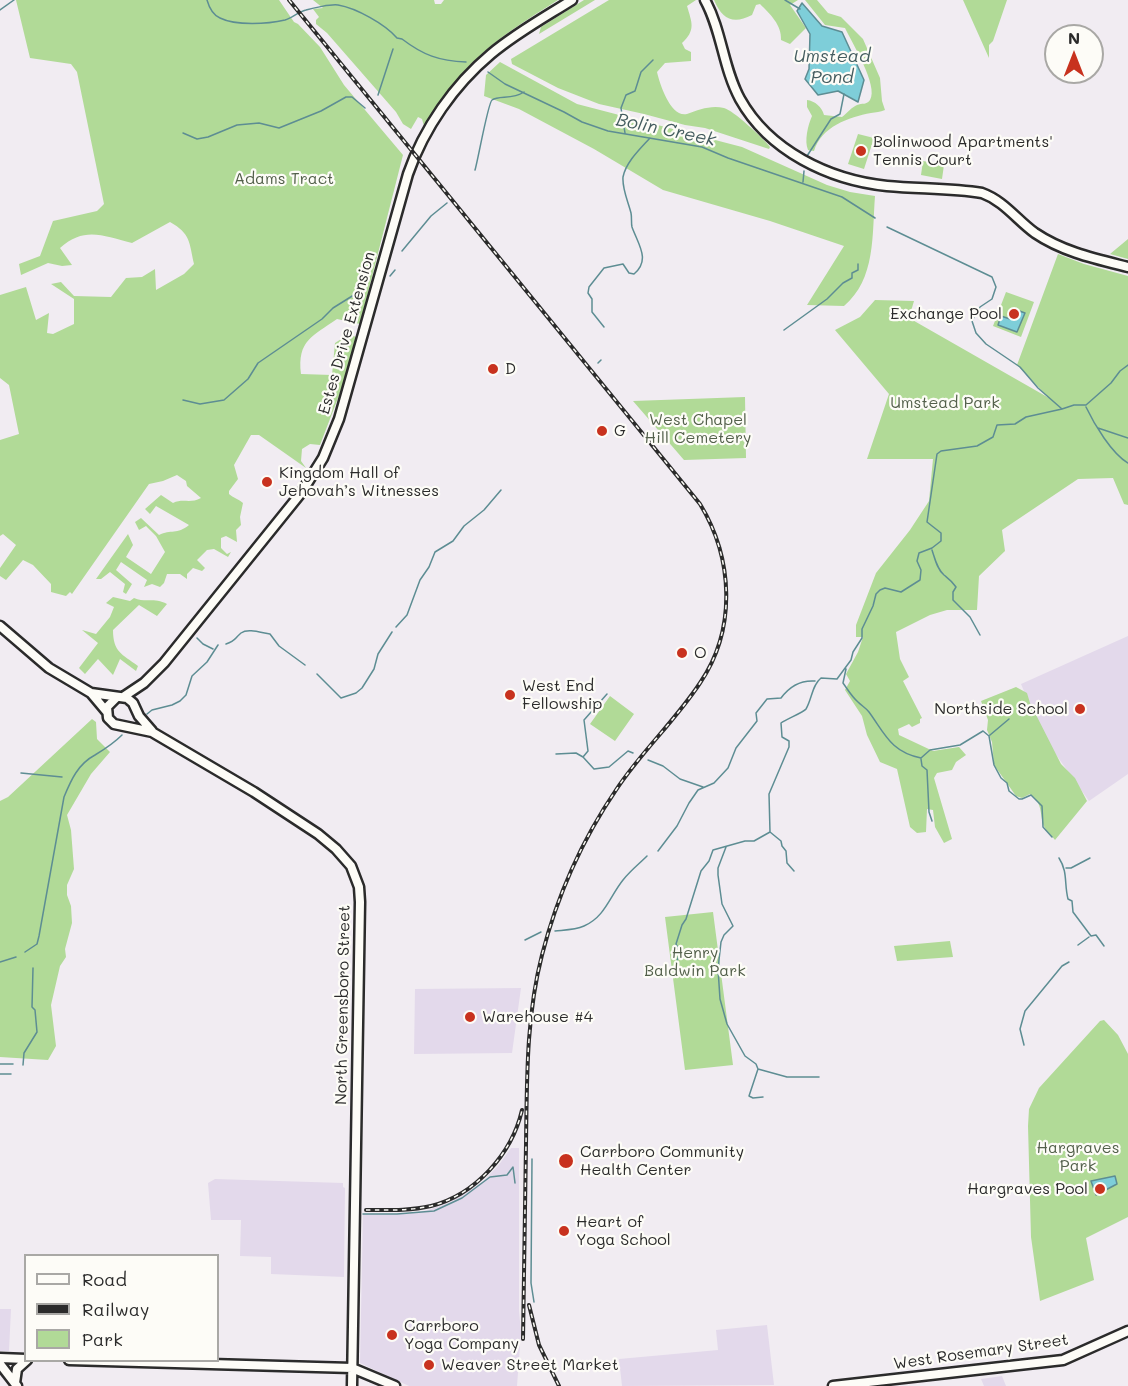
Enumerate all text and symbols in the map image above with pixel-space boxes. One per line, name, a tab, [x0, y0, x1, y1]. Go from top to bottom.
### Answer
north arrow	[1044, 24, 1104, 84]
text: N	[1068, 27, 1080, 48]
water label: Umstead Pond	[794, 45, 870, 88]
water label: Bolin Creek	[614, 109, 718, 151]
place label: Bolinwood Apartments' Tennis Court	[873, 132, 1053, 170]
marker: Bolinwood Apartments' Tennis Court	[854, 144, 868, 158]
park label: Adams Tract	[234, 169, 334, 189]
street label: Estes Drive Extension	[315, 249, 379, 417]
place label: Exchange Pool	[890, 304, 1002, 324]
marker: Exchange Pool	[1007, 307, 1021, 321]
place label: D	[505, 359, 516, 379]
marker: D	[486, 362, 500, 376]
park label: Umstead Park	[890, 393, 1000, 413]
park label: West Chapel Hill Cemetery	[645, 410, 751, 448]
place label: G	[614, 421, 626, 441]
marker: G	[595, 424, 609, 438]
place label: Kingdom Hall of Jehovah’s Witnesses	[279, 463, 439, 501]
marker: Kingdom Hall of Jehovah’s Witnesses	[260, 475, 274, 489]
place label: O	[694, 643, 707, 663]
marker: O	[675, 646, 689, 660]
place label: West End Fellowship	[522, 676, 602, 714]
marker: West End Fellowship	[503, 688, 517, 702]
place label: Northside School	[934, 699, 1068, 719]
marker: Northside School	[1073, 702, 1087, 716]
street label: North Greensboro Street	[332, 905, 354, 1105]
park label: Henry Baldwin Park	[644, 943, 746, 981]
place label: Warehouse #4	[482, 1007, 593, 1027]
marker: Warehouse #4	[463, 1010, 477, 1024]
park label: Hargraves Park	[1037, 1138, 1119, 1176]
place label: Carrboro Community Health Center	[580, 1142, 744, 1180]
marker: Carrboro Community Health Center	[557, 1152, 575, 1170]
place label: Hargraves Pool	[967, 1179, 1088, 1199]
marker: Hargraves Pool	[1093, 1182, 1107, 1196]
place label: Heart of Yoga School	[576, 1212, 671, 1250]
marker: Heart of Yoga School	[557, 1224, 571, 1238]
legend	[24, 1254, 219, 1362]
text: Road	[82, 1267, 127, 1291]
text: Railway	[82, 1297, 149, 1321]
place label: Carrboro Yoga Company	[404, 1316, 519, 1354]
text: Park	[82, 1327, 123, 1351]
marker: Carrboro Yoga Company	[385, 1328, 399, 1342]
street label: West Rosemary Street	[892, 1330, 1070, 1374]
place label: Weaver Street Market	[441, 1355, 619, 1375]
marker: Weaver Street Market	[422, 1358, 436, 1372]

